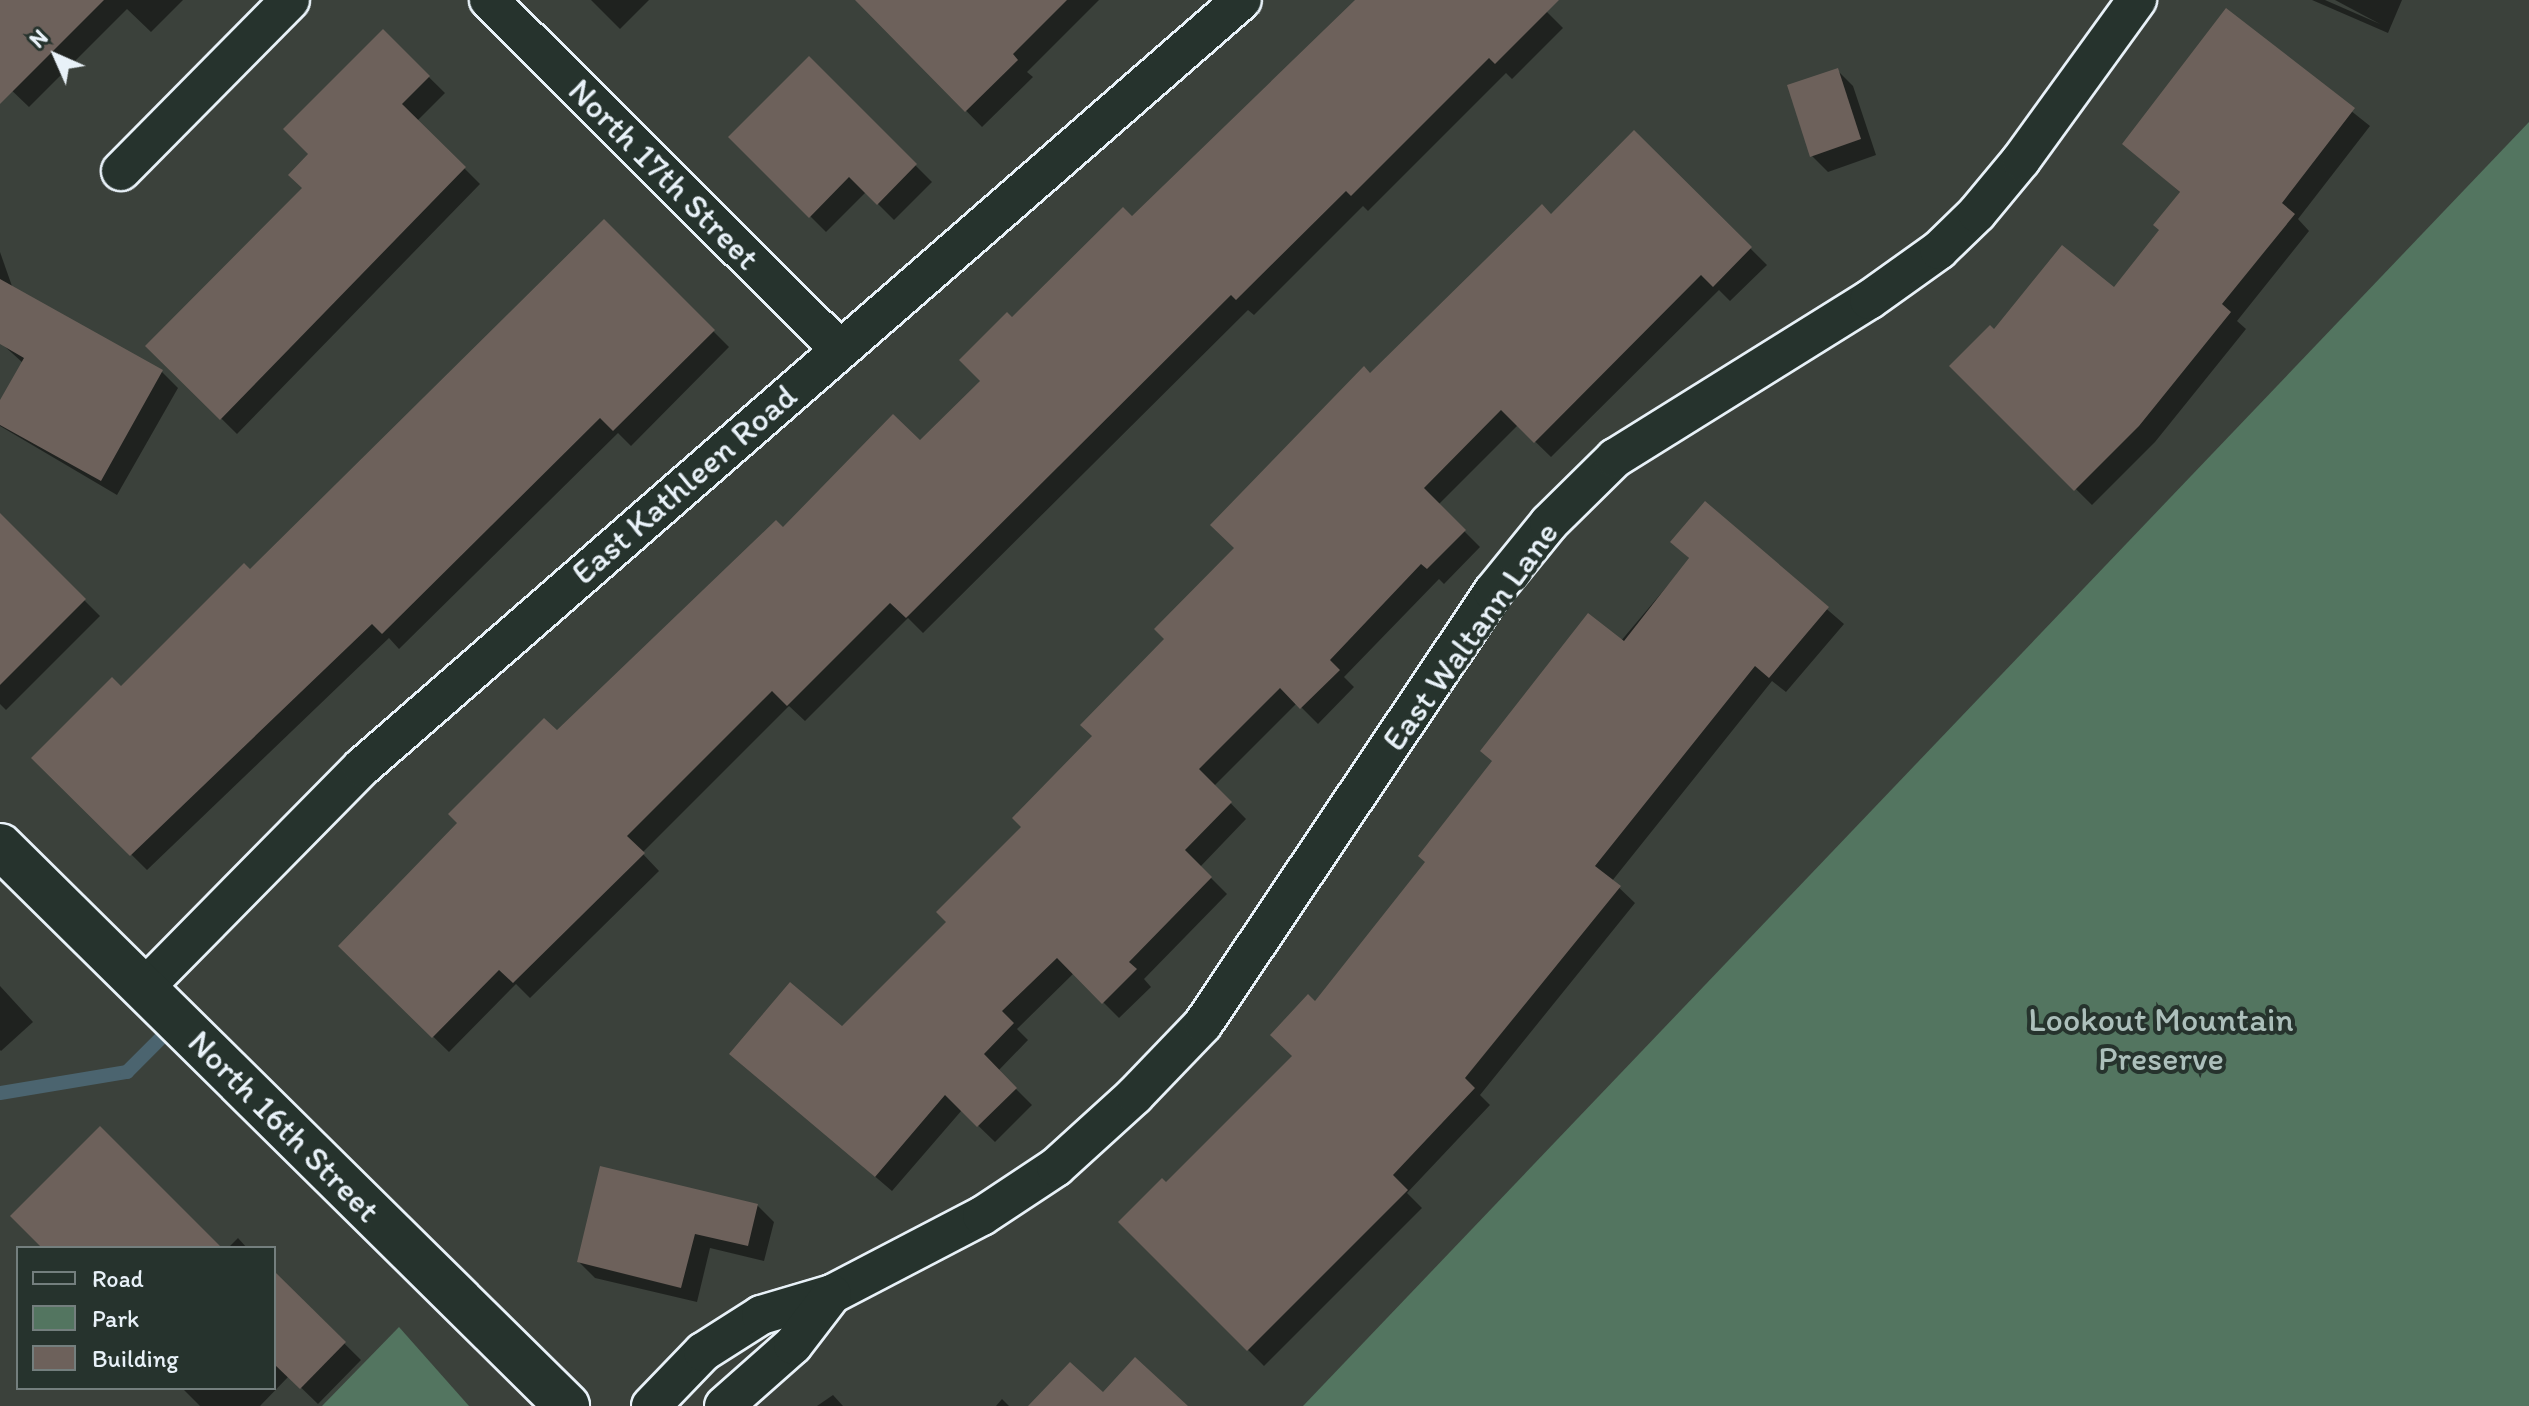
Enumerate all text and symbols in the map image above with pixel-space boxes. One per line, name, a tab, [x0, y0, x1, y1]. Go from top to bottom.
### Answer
north arrow	[16, 16, 96, 96]
text: N	[24, 24, 53, 53]
street label: North 17th Street	[560, 70, 768, 278]
street label: East Kathleen Road	[564, 376, 804, 592]
street label: East Waltann Lane	[1373, 514, 1567, 758]
park label: Lookout Mountain Preserve	[2028, 999, 2294, 1078]
street label: North 16th Street	[180, 1022, 388, 1230]
legend	[16, 1246, 276, 1390]
text: Road	[92, 1264, 144, 1293]
text: Park	[92, 1304, 139, 1333]
text: Building	[92, 1344, 179, 1373]

